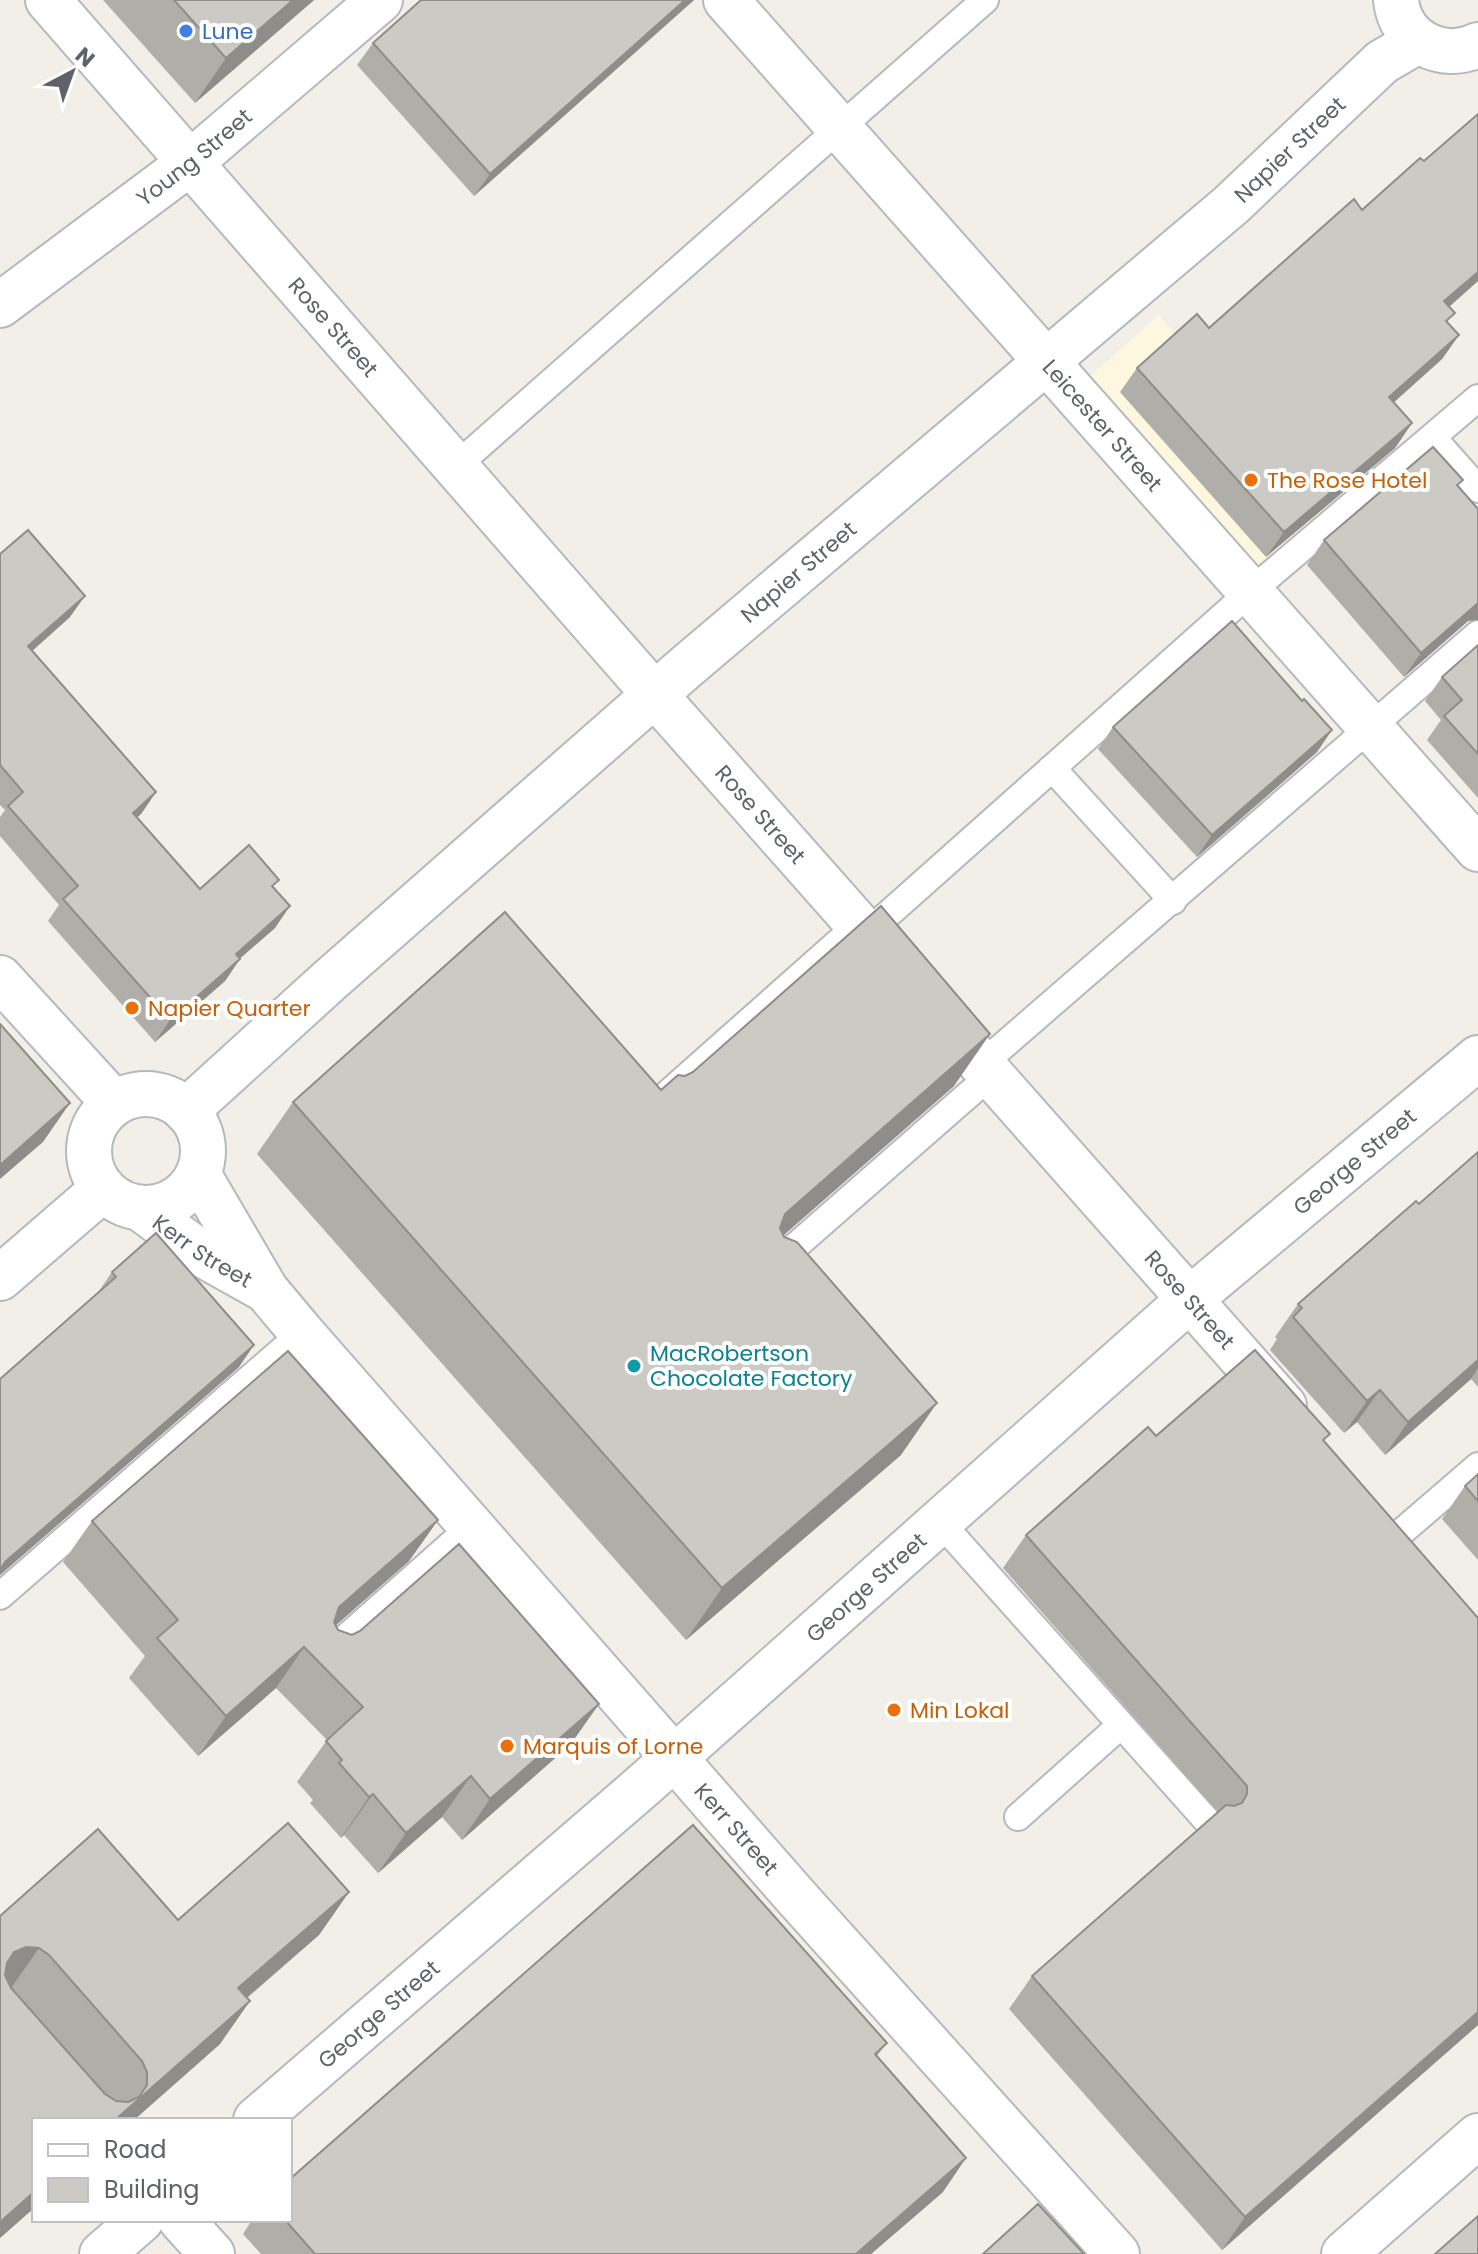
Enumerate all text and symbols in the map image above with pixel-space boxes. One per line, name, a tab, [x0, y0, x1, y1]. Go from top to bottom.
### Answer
place label: Lune	[202, 16, 253, 47]
marker: Lune	[177, 22, 195, 40]
north arrow	[32, 32, 112, 112]
text: N	[68, 40, 101, 74]
street label: Napier Street	[1227, 89, 1352, 210]
street label: Young Street	[130, 101, 258, 213]
street label: Rose Street	[281, 270, 386, 383]
street label: Leicester Street	[1036, 352, 1170, 498]
place label: The Rose Hotel	[1267, 465, 1427, 496]
marker: The Rose Hotel	[1242, 471, 1260, 489]
street label: Napier Street	[734, 514, 863, 630]
street label: Rose Street	[708, 758, 813, 871]
place label: Napier Quarter	[148, 993, 311, 1024]
marker: Napier Quarter	[123, 999, 141, 1017]
street label: George Street	[1286, 1101, 1423, 1222]
street label: Kerr Street	[146, 1207, 258, 1295]
street label: Rose Street	[1138, 1243, 1242, 1356]
place label: MacRobertson Chocolate Factory	[650, 1338, 853, 1394]
marker: MacRobertson Chocolate Factory	[625, 1357, 643, 1375]
street label: George Street	[799, 1525, 933, 1649]
place label: Min Lokal	[910, 1695, 1010, 1726]
marker: Min Lokal	[885, 1701, 903, 1719]
place label: Marquis of Lorne	[523, 1731, 703, 1762]
marker: Marquis of Lorne	[498, 1737, 516, 1755]
street label: Kerr Street	[687, 1776, 786, 1882]
street label: George Street	[311, 1953, 446, 2075]
legend	[32, 2118, 292, 2222]
text: Road	[104, 2133, 166, 2166]
text: Building	[104, 2173, 200, 2206]

